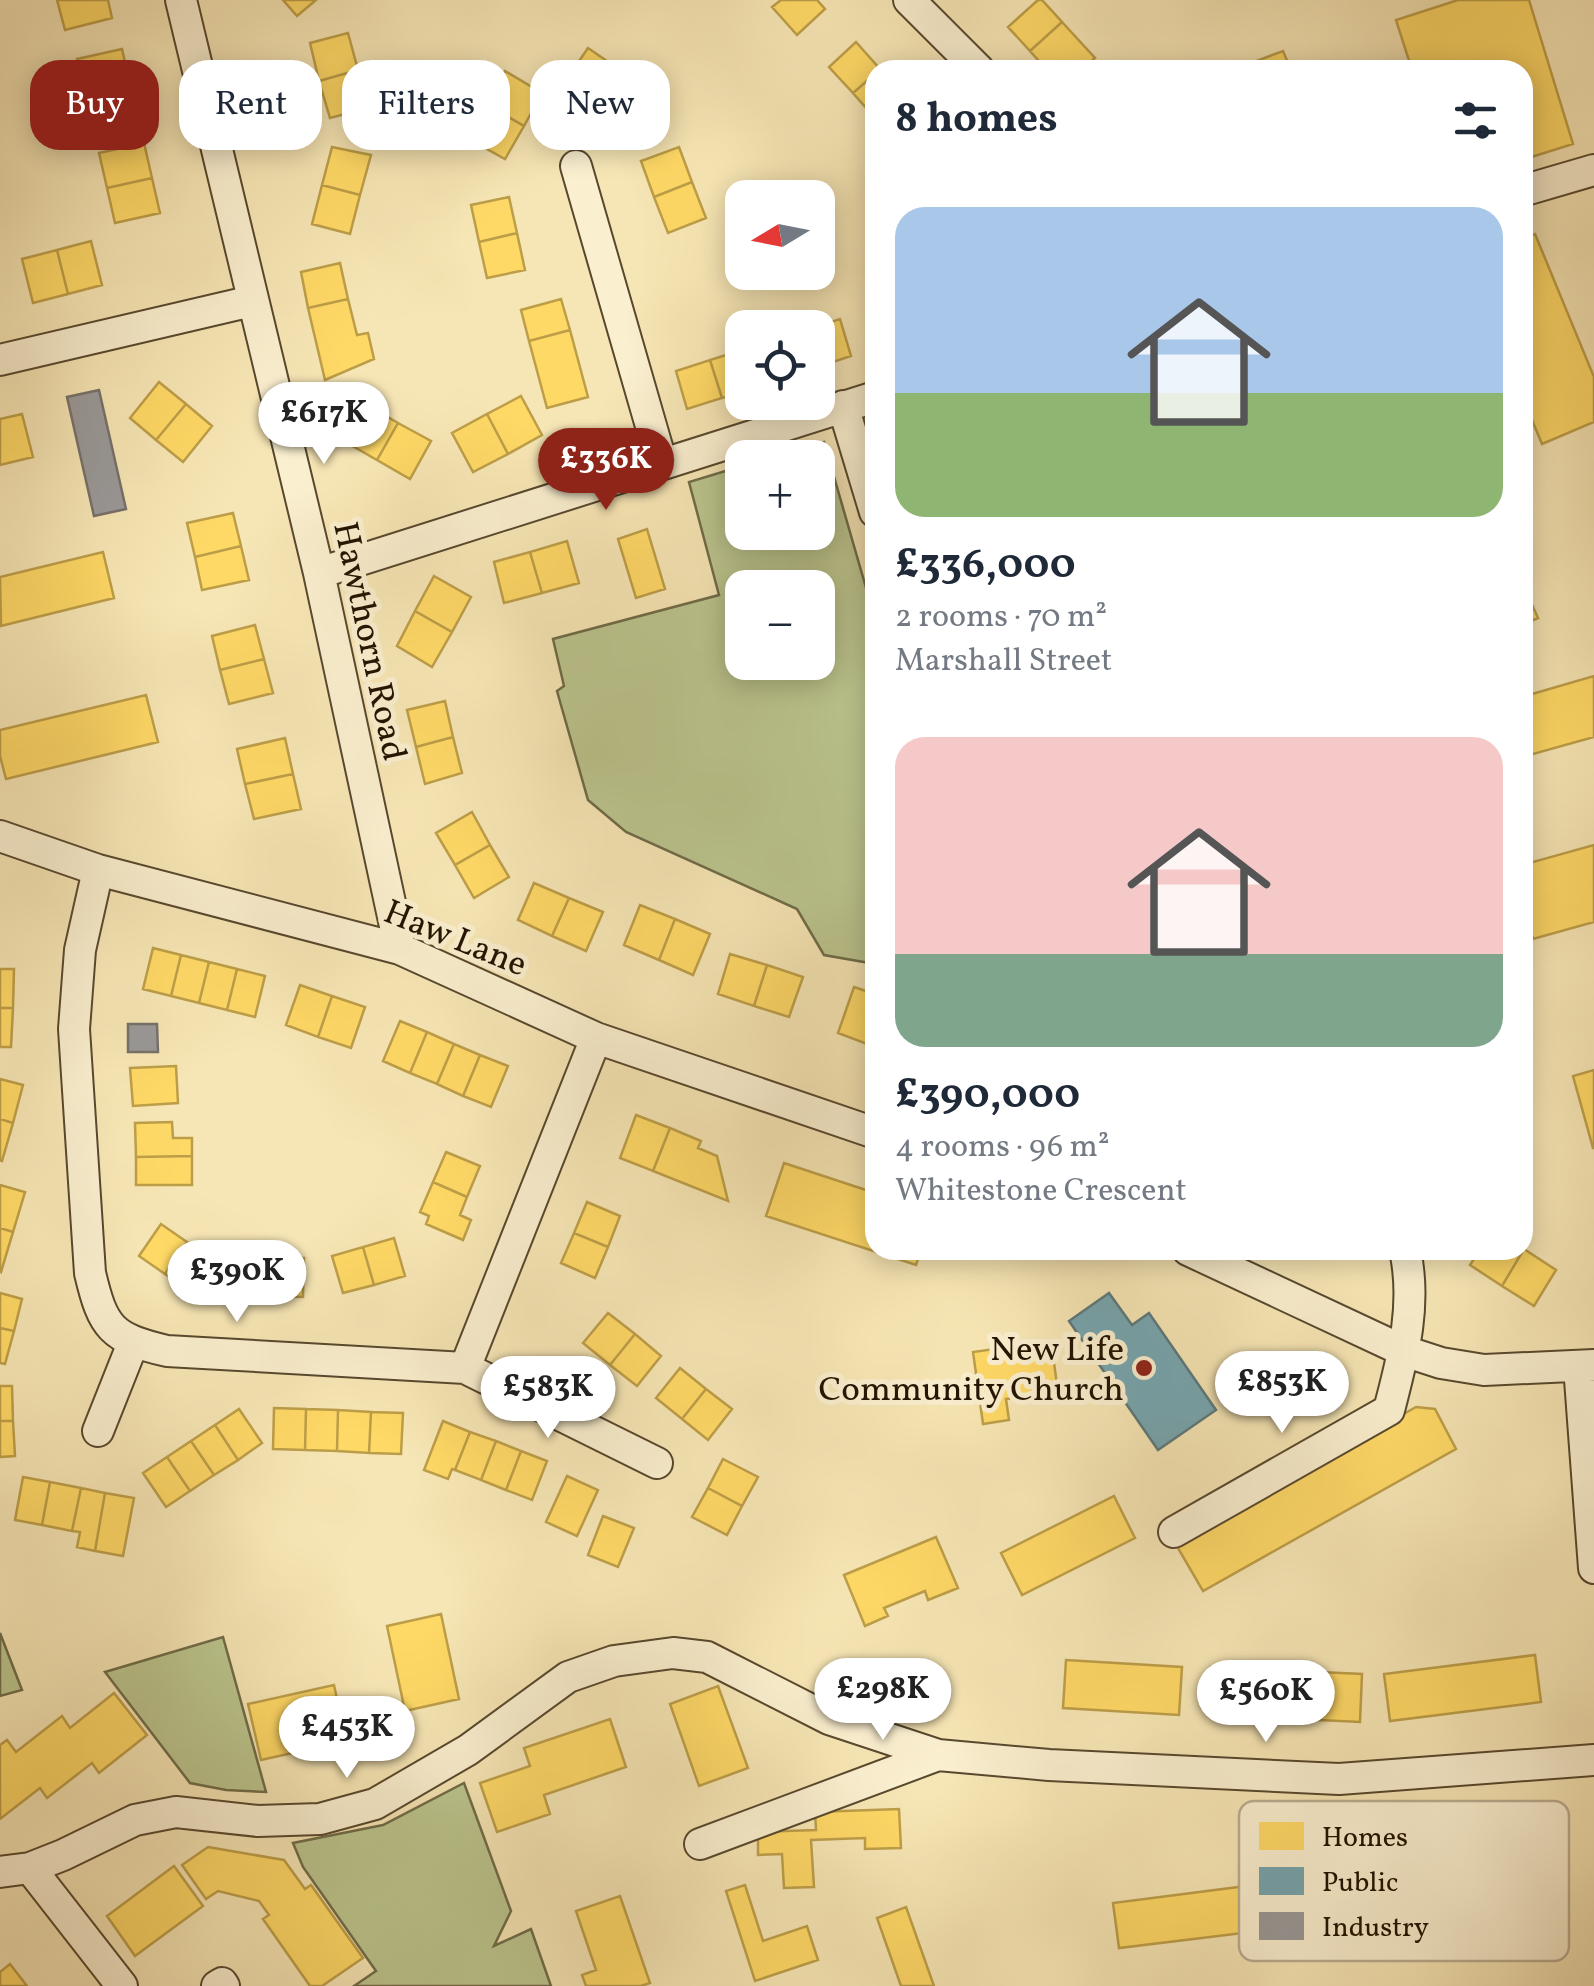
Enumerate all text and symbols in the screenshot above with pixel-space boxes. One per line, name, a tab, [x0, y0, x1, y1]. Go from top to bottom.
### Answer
chip: Buy	[30, 60, 159, 150]
chip: Rent	[179, 60, 322, 150]
chip: Filters	[342, 60, 510, 150]
chip: New	[530, 60, 670, 150]
text: 8 homes	[895, 91, 1058, 150]
icon: filters	[1448, 93, 1503, 148]
north arrow	[725, 180, 835, 290]
map controls	[725, 180, 835, 680]
icon: home	[1109, 272, 1289, 452]
button: locate	[725, 310, 835, 420]
pin: £617K	[254, 382, 394, 467]
text: £617K	[280, 392, 368, 436]
pin: £336K	[536, 428, 676, 513]
text: £336K	[560, 438, 652, 482]
button: +	[725, 440, 835, 550]
street label: Hawthorn Road	[319, 518, 417, 766]
text: £336,000	[895, 537, 1076, 596]
button: −	[725, 570, 835, 680]
text: 2 rooms · 70 m²	[895, 596, 1107, 640]
text: Marshall Street	[895, 640, 1112, 684]
icon: home	[1109, 802, 1289, 982]
street label: Haw Lane	[376, 889, 534, 990]
text: £390,000	[895, 1067, 1080, 1126]
text: 4 rooms · 96 m²	[895, 1126, 1110, 1170]
text: Whitestone Crescent	[895, 1170, 1187, 1214]
pin: £390K	[167, 1240, 307, 1325]
text: £390K	[189, 1250, 285, 1294]
place label: New Life Community Church	[818, 1327, 1124, 1415]
pin: £853K	[1212, 1351, 1352, 1436]
pin: £583K	[478, 1356, 618, 1441]
marker: New Life Community Church	[1133, 1357, 1155, 1379]
text: £853K	[1237, 1361, 1327, 1405]
text: £583K	[503, 1366, 593, 1410]
pin: £298K	[813, 1658, 953, 1743]
pin: £560K	[1196, 1660, 1336, 1745]
text: £298K	[836, 1668, 930, 1712]
text: £560K	[1219, 1670, 1313, 1714]
pin: £453K	[277, 1696, 417, 1781]
text: £453K	[301, 1706, 393, 1750]
legend	[1239, 1801, 1569, 1961]
text: Homes	[1322, 1819, 1408, 1858]
text: Public	[1322, 1864, 1398, 1903]
text: Industry	[1322, 1909, 1429, 1948]

